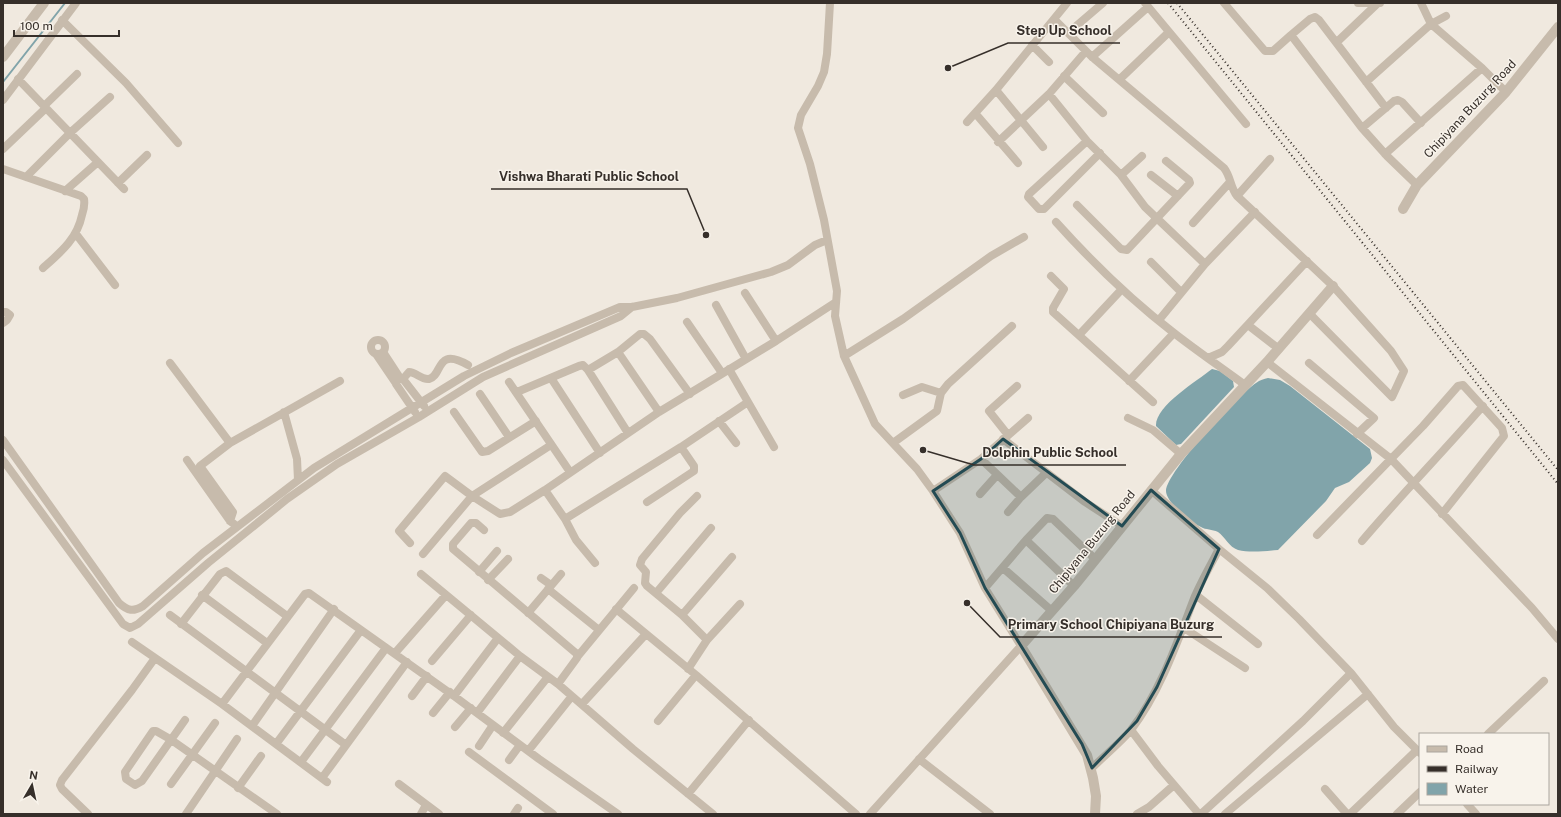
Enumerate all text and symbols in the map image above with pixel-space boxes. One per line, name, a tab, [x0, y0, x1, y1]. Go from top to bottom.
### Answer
scale bar	[14, 12, 119, 38]
callout: Step Up School	[1008, 18, 1120, 43]
text: 100 m	[20, 19, 53, 33]
text: Step Up School	[1016, 23, 1112, 38]
street label: Chipiyana Buzurg Road	[1421, 57, 1519, 161]
callout: Vishwa Bharati Public School	[491, 164, 687, 189]
text: Vishwa Bharati Public School	[499, 169, 679, 184]
callout: Dolphin Public School	[974, 440, 1126, 465]
text: Dolphin Public School	[982, 445, 1118, 460]
street label: Chipiyana Buzurg Road	[1046, 488, 1138, 596]
callout: Primary School Chipiyana Buzurg	[1000, 612, 1222, 637]
text: Primary School Chipiyana Buzurg	[1008, 617, 1214, 632]
legend	[1419, 733, 1549, 805]
text: Road	[1455, 742, 1483, 756]
text: Railway	[1455, 762, 1499, 776]
north arrow	[12, 765, 52, 805]
text: N	[28, 769, 39, 782]
text: Water	[1455, 782, 1489, 796]

